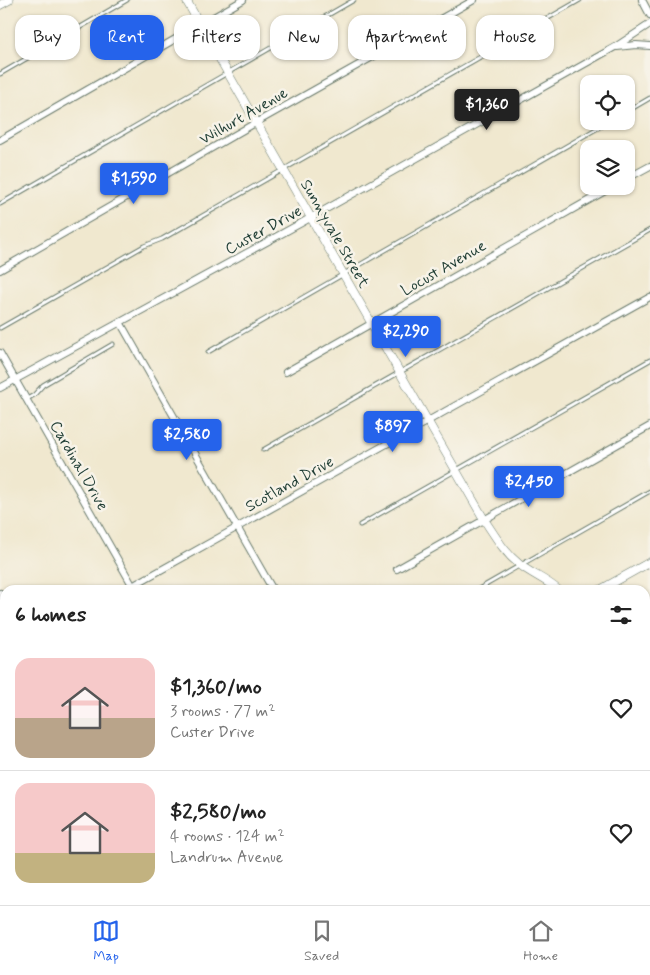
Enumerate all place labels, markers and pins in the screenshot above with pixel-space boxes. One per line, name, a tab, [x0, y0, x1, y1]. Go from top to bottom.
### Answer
pin: $1,360	[446, 88, 528, 131]
pin: $1,590	[93, 162, 175, 205]
pin: $2,290	[365, 316, 447, 358]
pin: $897	[363, 410, 423, 453]
pin: $2,580	[146, 418, 228, 461]
pin: $2,450	[488, 466, 570, 508]

